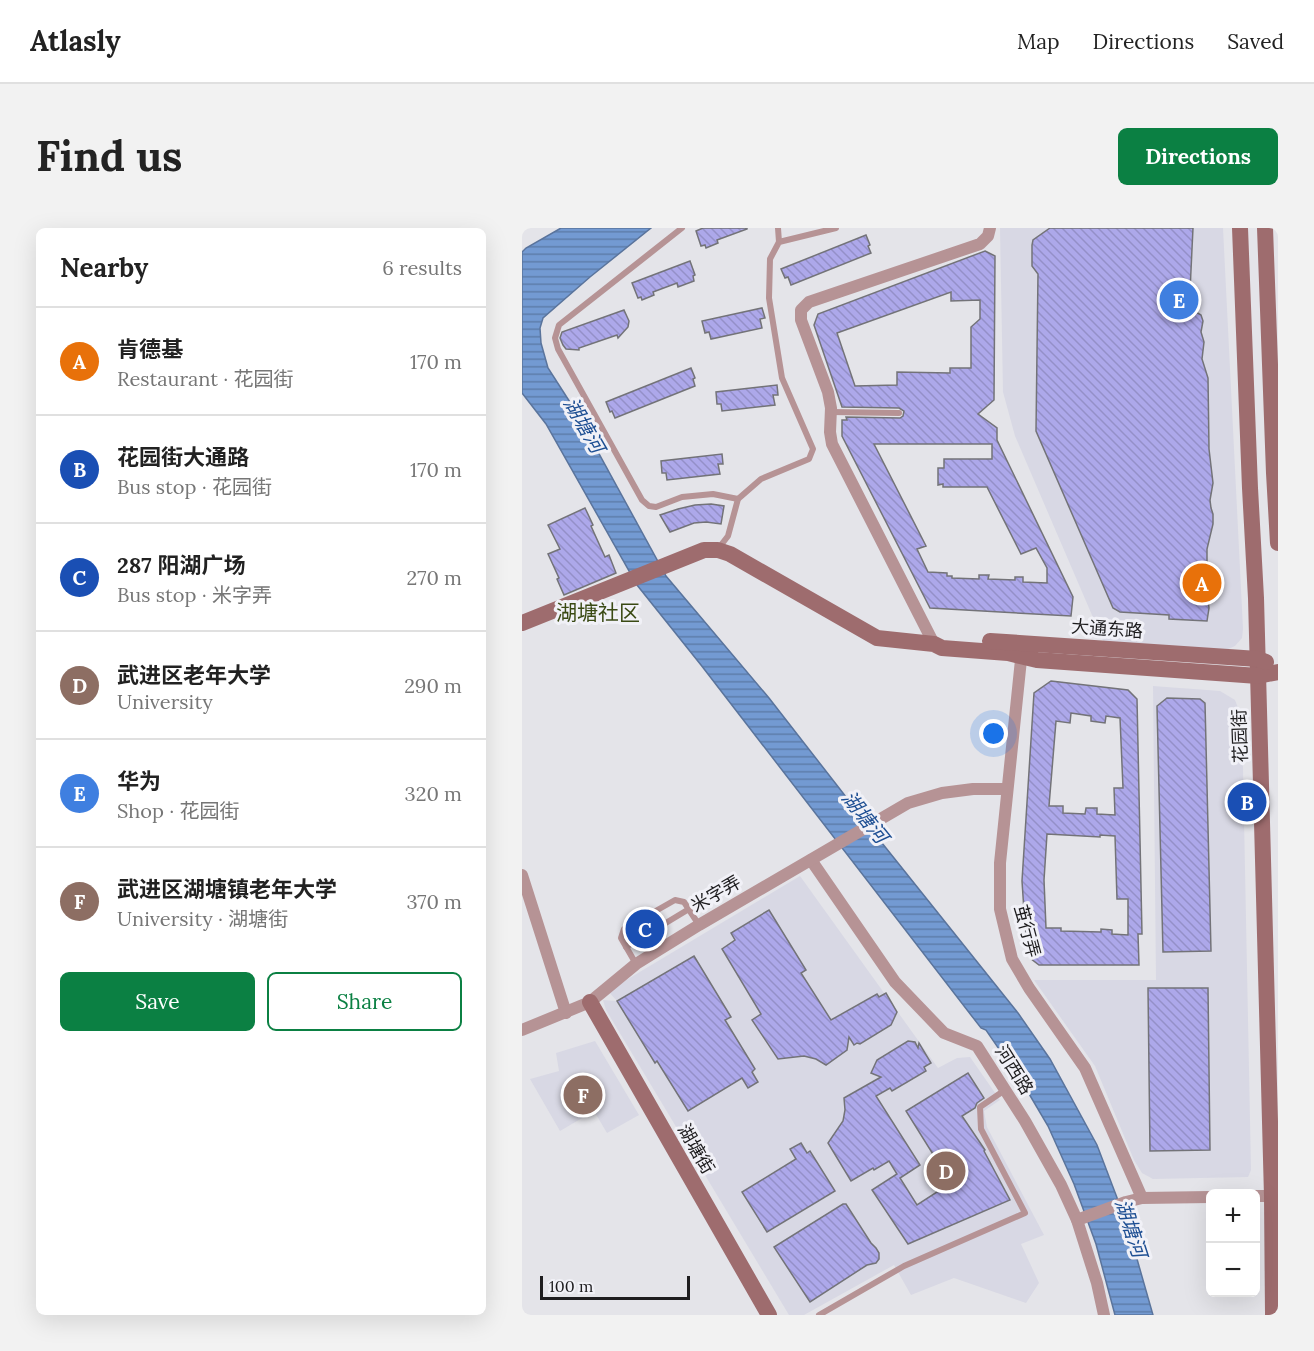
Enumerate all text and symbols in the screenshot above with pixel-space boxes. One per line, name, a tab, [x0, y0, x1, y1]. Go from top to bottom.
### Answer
text: Atlasly	[30, 23, 121, 59]
text: Map	[1017, 28, 1060, 55]
text: Directions	[1093, 28, 1194, 55]
text: Saved	[1227, 28, 1284, 55]
button: Directions	[1118, 128, 1278, 185]
text: Find us	[36, 129, 182, 183]
text: Nearby	[60, 251, 148, 284]
text: 6 results	[382, 255, 462, 280]
pin: E	[1160, 278, 1198, 322]
text: 肯德基	[117, 335, 183, 363]
text: A	[73, 349, 86, 374]
text: 170 m	[410, 349, 462, 374]
text: Restaurant · 花园街	[117, 366, 293, 391]
water label: 湖塘河	[559, 393, 612, 460]
text: 花园街大通路	[117, 443, 249, 471]
text: B	[73, 457, 86, 482]
text: 170 m	[410, 457, 462, 482]
text: Bus stop · 花园街	[117, 474, 272, 499]
text: 287 阳湖广场	[117, 551, 245, 579]
pin: A	[1182, 560, 1222, 606]
text: C	[73, 565, 86, 590]
text: 270 m	[406, 565, 462, 590]
text: Bus stop · 米字弄	[117, 582, 272, 607]
district label: 湖塘社区	[556, 599, 640, 626]
street label: 大通东路	[1070, 615, 1144, 642]
text: 武进区老年大学	[117, 661, 271, 689]
text: D	[72, 673, 87, 698]
text: 290 m	[404, 673, 462, 698]
text: University	[117, 689, 213, 714]
street label: 花园街	[1227, 709, 1252, 763]
your location	[979, 719, 1008, 748]
text: 华为	[117, 767, 161, 795]
pin: B	[1228, 780, 1266, 824]
text: E	[73, 781, 86, 806]
text: 320 m	[405, 781, 462, 806]
water label: 湖塘河	[837, 786, 896, 851]
text: Shop · 花园街	[117, 798, 239, 823]
street label: 米字弄	[687, 870, 745, 917]
text: 武进区湖塘镇老年大学	[117, 875, 337, 903]
text: F	[74, 889, 85, 914]
text: 370 m	[407, 889, 462, 914]
street label: 茧行弄	[1009, 902, 1046, 960]
text: University · 湖塘街	[117, 906, 288, 931]
pin: C	[626, 906, 664, 952]
button: Save	[60, 972, 255, 1031]
button: Share	[267, 972, 462, 1031]
street label: 河西路	[990, 1041, 1038, 1099]
pin: F	[564, 1072, 602, 1118]
street label: 湖塘街	[673, 1120, 720, 1178]
pin: D	[926, 1148, 966, 1194]
map controls	[1206, 1189, 1260, 1297]
button: +	[1206, 1189, 1260, 1243]
water label: 湖塘河	[1110, 1195, 1154, 1264]
button: −	[1206, 1243, 1260, 1297]
scale bar	[540, 1273, 690, 1300]
text: 100 m	[549, 1276, 593, 1296]

